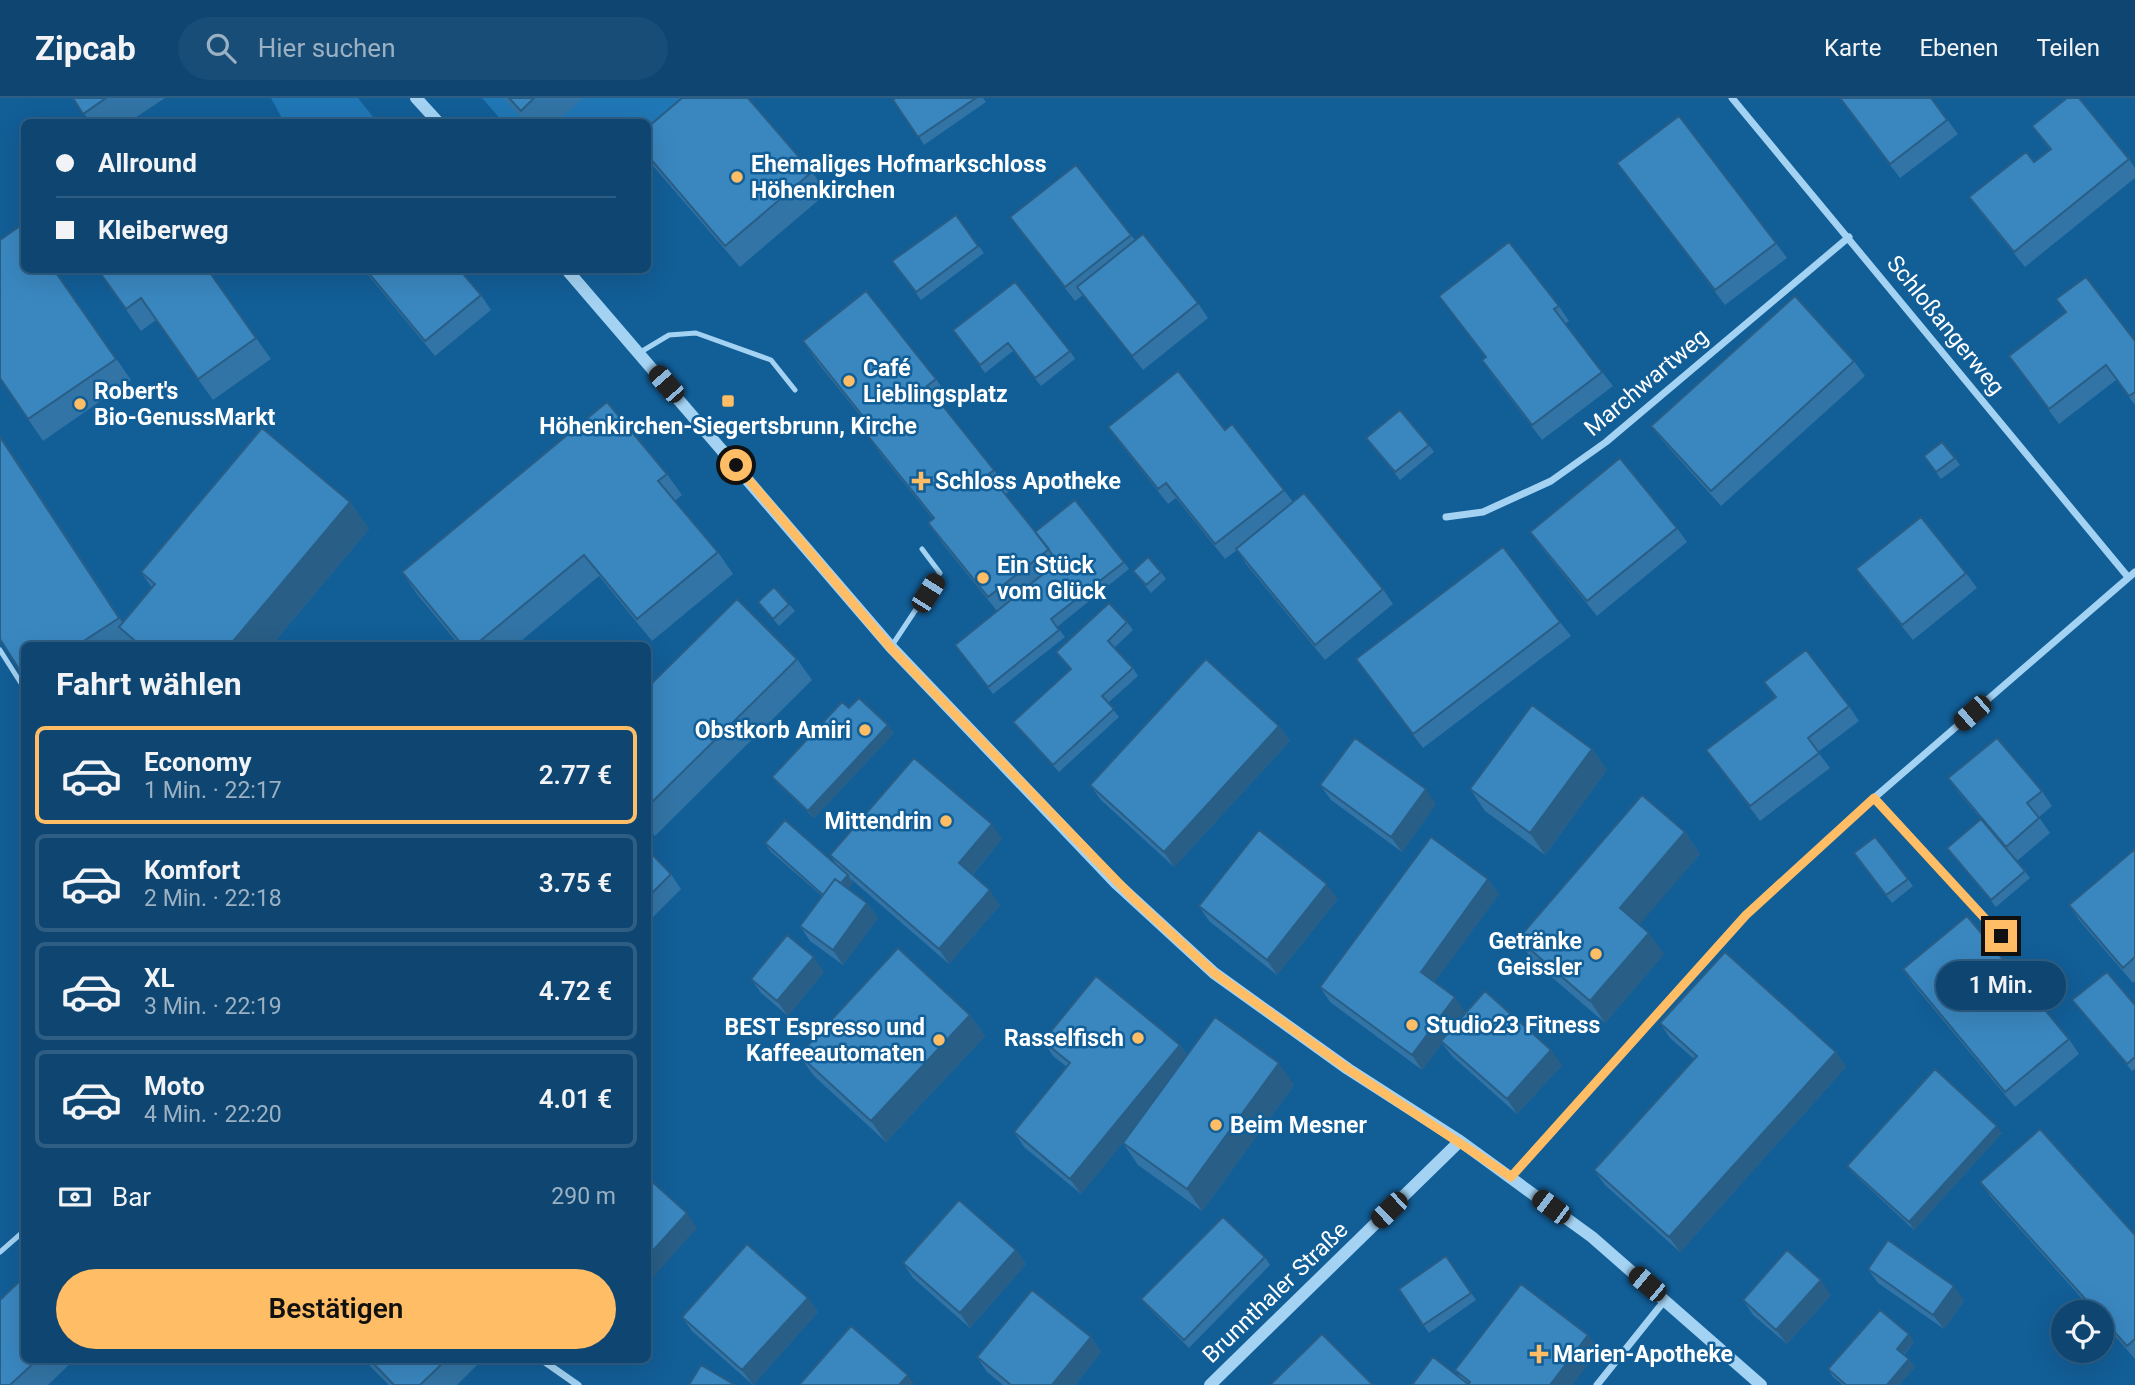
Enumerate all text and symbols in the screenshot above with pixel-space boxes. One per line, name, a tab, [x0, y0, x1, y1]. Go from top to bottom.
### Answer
search box	[178, 17, 668, 80]
text: Zipcab	[35, 29, 136, 68]
icon: search	[202, 29, 240, 67]
text: Hier suchen	[258, 33, 396, 63]
text: Karte	[1824, 34, 1881, 62]
text: Ebenen	[1919, 34, 1998, 62]
text: Teilen	[2036, 34, 2100, 62]
text: Allround	[98, 148, 197, 178]
place label: Ehemaliges Hofmarkschloss Höhenkirchen	[751, 151, 1047, 204]
marker: Ehemaliges Hofmarkschloss Höhenkirchen	[729, 169, 745, 185]
text: Kleiberweg	[98, 215, 229, 245]
street label: Schloßangerweg	[1881, 250, 2010, 400]
street label: Marchwartweg	[1579, 323, 1714, 442]
place label: Café Lieblingsplatz	[863, 355, 1008, 408]
car	[645, 361, 688, 407]
marker: Café Lieblingsplatz	[841, 373, 857, 389]
place label: Robert's Bio-GenussMarkt	[94, 378, 275, 431]
marker: Höhenkirchen-Siegertsbrunn, Kirche	[720, 393, 736, 409]
marker: Robert's Bio-GenussMarkt	[72, 396, 88, 412]
place label: Höhenkirchen-Siegertsbrunn, Kirche	[539, 413, 917, 440]
route start	[720, 449, 752, 481]
place label: Schloss Apotheke	[935, 468, 1121, 495]
marker: Schloss Apotheke	[913, 473, 929, 489]
place label: Ein Stück vom Glück	[997, 552, 1107, 605]
car	[908, 570, 949, 616]
marker: Ein Stück vom Glück	[975, 570, 991, 586]
text: Fahrt wählen	[56, 665, 242, 703]
car	[1950, 691, 1995, 735]
place label: Obstkorb Amiri	[695, 717, 851, 744]
marker: Obstkorb Amiri	[857, 722, 873, 738]
icon: car	[60, 744, 123, 807]
text: Economy	[144, 747, 251, 777]
text: 2.77 €	[539, 760, 612, 790]
text: 1 Min. · 22:17	[144, 777, 282, 804]
place label: Mittendrin	[825, 808, 932, 835]
marker: Mittendrin	[938, 813, 954, 829]
icon: car	[60, 852, 123, 915]
text: Komfort	[144, 855, 240, 885]
text: 3.75 €	[539, 868, 612, 898]
text: 2 Min. · 22:18	[144, 885, 282, 912]
route end	[1985, 920, 2017, 952]
place label: Getränke Geissler	[1488, 928, 1583, 981]
marker: Getränke Geissler	[1588, 946, 1604, 962]
icon: car	[60, 960, 123, 1023]
callout: 1 Min.	[1936, 960, 2066, 1010]
text: XL	[144, 963, 175, 993]
text: 1 Min.	[1969, 972, 2033, 999]
text: 4.72 €	[539, 976, 612, 1006]
text: 3 Min. · 22:19	[144, 993, 282, 1020]
place label: Studio23 Fitness	[1426, 1012, 1600, 1039]
place label: BEST Espresso und Kaffeeautomaten	[724, 1014, 925, 1067]
marker: Studio23 Fitness	[1404, 1017, 1420, 1033]
place label: Rasselfisch	[1004, 1025, 1124, 1052]
marker: Rasselfisch	[1130, 1030, 1146, 1046]
marker: BEST Espresso und Kaffeeautomaten	[931, 1032, 947, 1048]
icon: car	[60, 1068, 123, 1131]
text: Moto	[144, 1071, 205, 1101]
text: 4.01 €	[539, 1084, 612, 1114]
text: 4 Min. · 22:20	[144, 1101, 282, 1128]
place label: Beim Mesner	[1230, 1112, 1368, 1139]
marker: Beim Mesner	[1208, 1117, 1224, 1133]
icon: cash	[56, 1178, 94, 1216]
text: Bar	[112, 1182, 151, 1212]
text: 290 m	[551, 1183, 616, 1210]
car	[1528, 1186, 1575, 1228]
car	[1367, 1188, 1412, 1232]
street label: Brunnthaler Straße	[1197, 1216, 1353, 1368]
car	[1625, 1262, 1670, 1306]
button: Bestätigen	[56, 1269, 616, 1349]
map controls	[2051, 1300, 2114, 1363]
button: locate	[2051, 1300, 2114, 1363]
place label: Marien-Apotheke	[1553, 1341, 1733, 1368]
marker: Marien-Apotheke	[1531, 1346, 1547, 1362]

